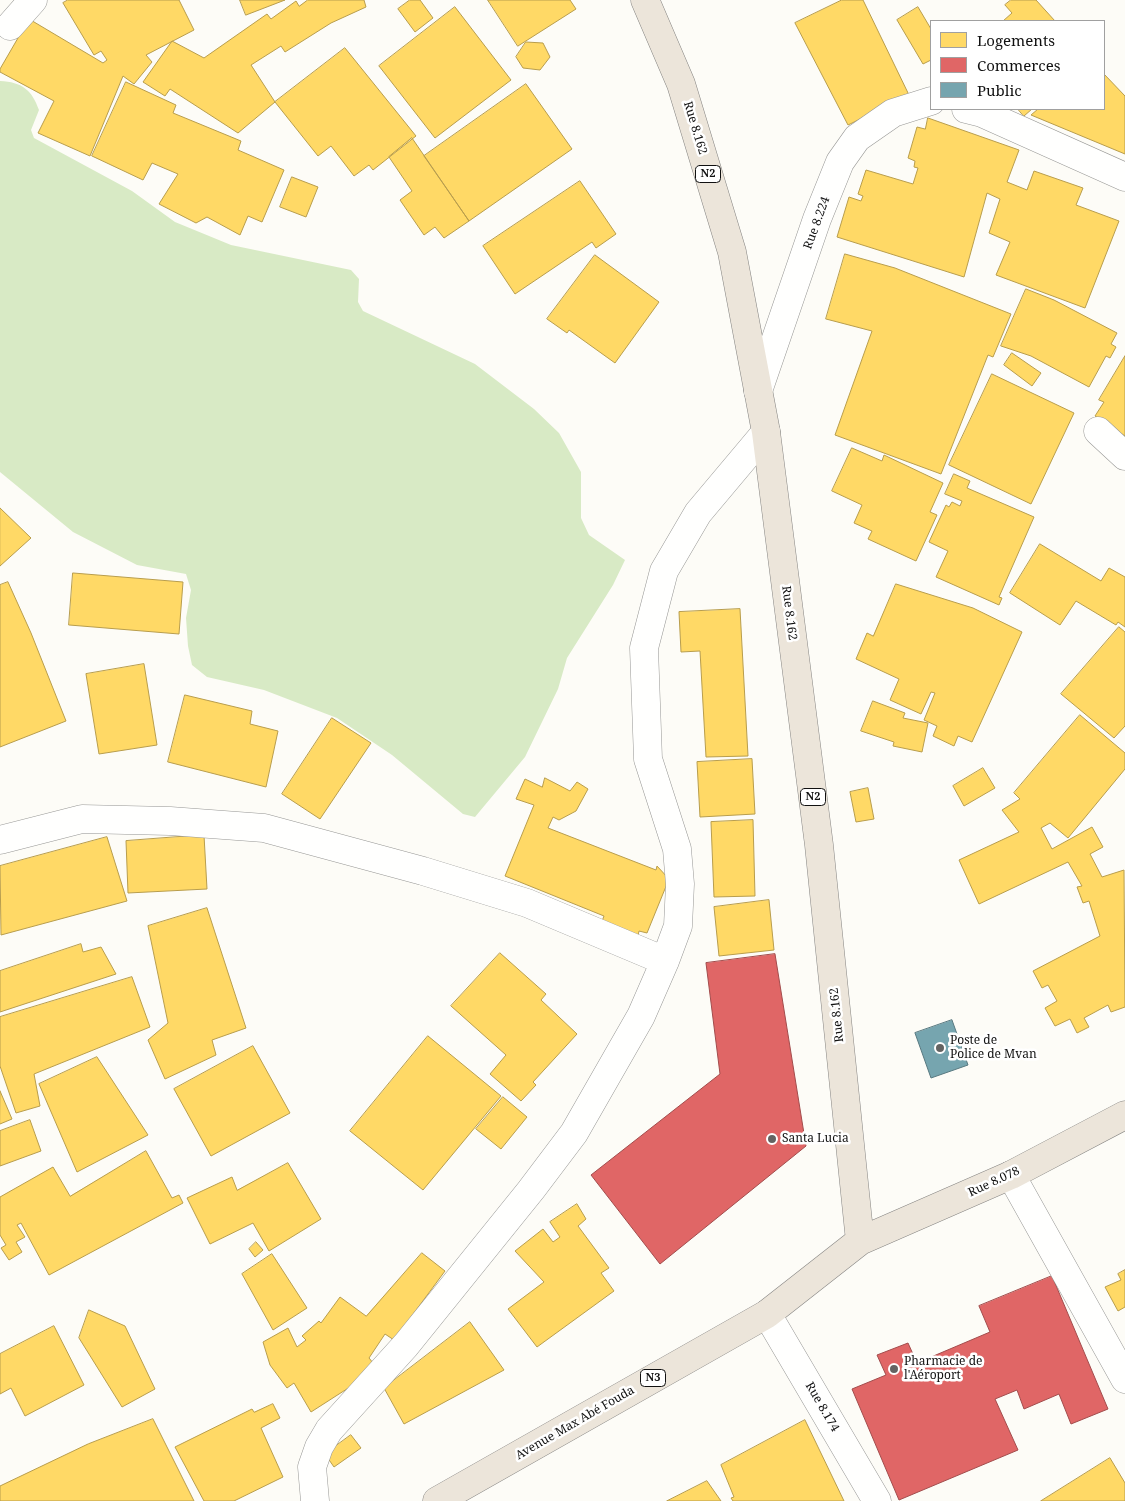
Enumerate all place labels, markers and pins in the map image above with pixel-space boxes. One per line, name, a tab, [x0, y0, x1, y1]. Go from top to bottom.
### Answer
place label: Poste de Police de Mvan	[950, 1034, 1037, 1062]
marker: Poste de Police de Mvan	[934, 1042, 946, 1054]
place label: Santa Lucia	[782, 1132, 849, 1146]
marker: Santa Lucia	[766, 1133, 778, 1145]
place label: Pharmacie de l'Aéroport	[904, 1355, 982, 1383]
marker: Pharmacie de l'Aéroport	[888, 1363, 900, 1375]

